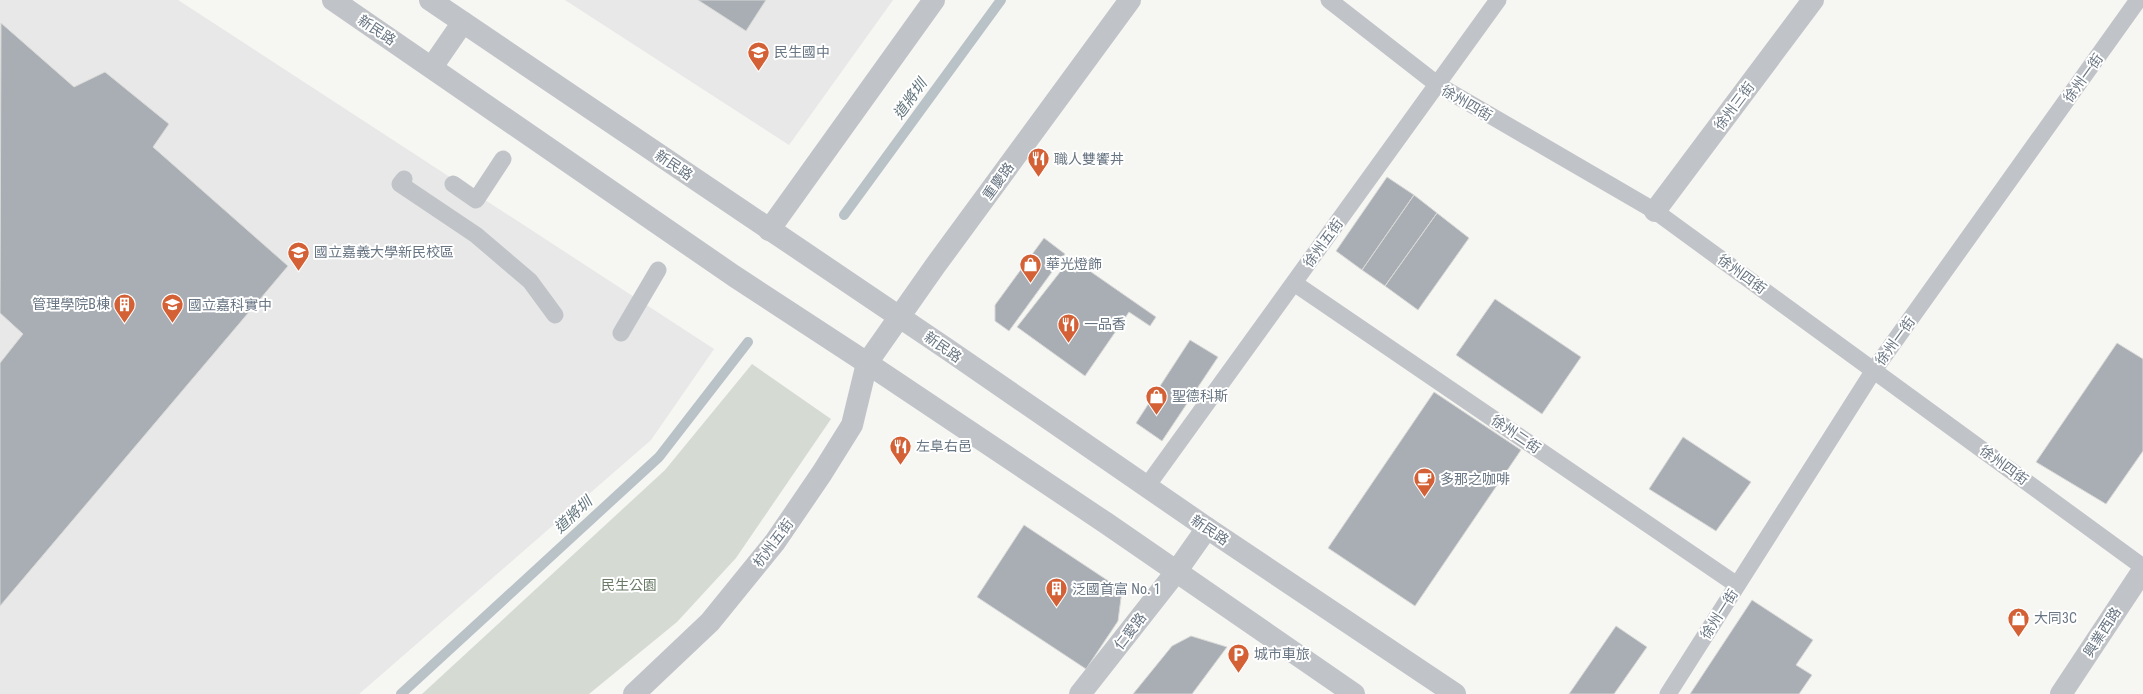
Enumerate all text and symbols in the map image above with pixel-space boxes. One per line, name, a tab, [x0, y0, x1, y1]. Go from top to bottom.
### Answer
street label: 新民路	[355, 12, 399, 48]
school or university icon: 民生國中	[746, 39, 772, 72]
place label: 民生國中	[774, 44, 830, 60]
street label: 徐州一街	[2060, 51, 2106, 105]
water label: 道將圳	[889, 74, 932, 122]
street label: 徐州三街	[1711, 79, 1757, 133]
street label: 徐州四街	[1439, 82, 1495, 124]
restaurant icon: 職人雙饗丼	[1026, 146, 1052, 179]
street label: 新民路	[652, 147, 696, 183]
place label: 職人雙饗丼	[1054, 151, 1124, 167]
street label: 重慶路	[979, 159, 1017, 203]
street label: 徐州五街	[1300, 216, 1346, 270]
school or university icon: 國立嘉義大學新民校區	[285, 239, 311, 272]
place label: 國立嘉義大學新民校區	[314, 244, 454, 260]
shop icon: 華光燈飾	[1017, 251, 1043, 284]
street label: 徐州四街	[1715, 251, 1769, 297]
place label: 華光燈飾	[1046, 256, 1102, 272]
building icon: 管理學院B棟	[112, 291, 138, 324]
school or university icon: 國立嘉科實中	[159, 292, 185, 325]
place label: 管理學院B棟	[32, 296, 110, 312]
place label: 國立嘉科實中	[188, 297, 272, 313]
restaurant icon: 一品香	[1055, 311, 1081, 344]
street label: 徐州一街	[1872, 314, 1918, 368]
place label: 一品香	[1084, 316, 1126, 332]
street label: 新民路	[921, 328, 965, 366]
shop icon: 聖德科斯	[1143, 383, 1169, 416]
place label: 聖德科斯	[1172, 388, 1228, 404]
street label: 徐州二街	[1488, 412, 1544, 456]
restaurant icon: 左阜右邑	[887, 433, 913, 466]
place label: 左阜右邑	[916, 438, 972, 454]
street label: 徐州四街	[1977, 442, 2031, 488]
cafe icon: 多那之咖啡	[1412, 466, 1438, 499]
place label: 多那之咖啡	[1440, 471, 1510, 487]
water label: 道將圳	[550, 492, 597, 537]
street label: 新民路	[1188, 512, 1232, 548]
street label: 杭州五街	[750, 516, 796, 570]
building icon: 泛國首富 No. 1	[1044, 576, 1070, 609]
park label: 民生公園	[601, 577, 657, 593]
place label: 泛國首富 No. 1	[1072, 581, 1161, 597]
street label: 徐州一街	[1697, 586, 1741, 642]
street label: 興業西路	[2080, 604, 2124, 660]
shop icon: 大同3C	[2005, 605, 2031, 638]
street label: 仁愛路	[1111, 610, 1149, 652]
place label: 大同3C	[2034, 610, 2077, 626]
parking icon: 城市車旅	[1226, 641, 1252, 674]
place label: 城市車旅	[1254, 646, 1310, 662]

